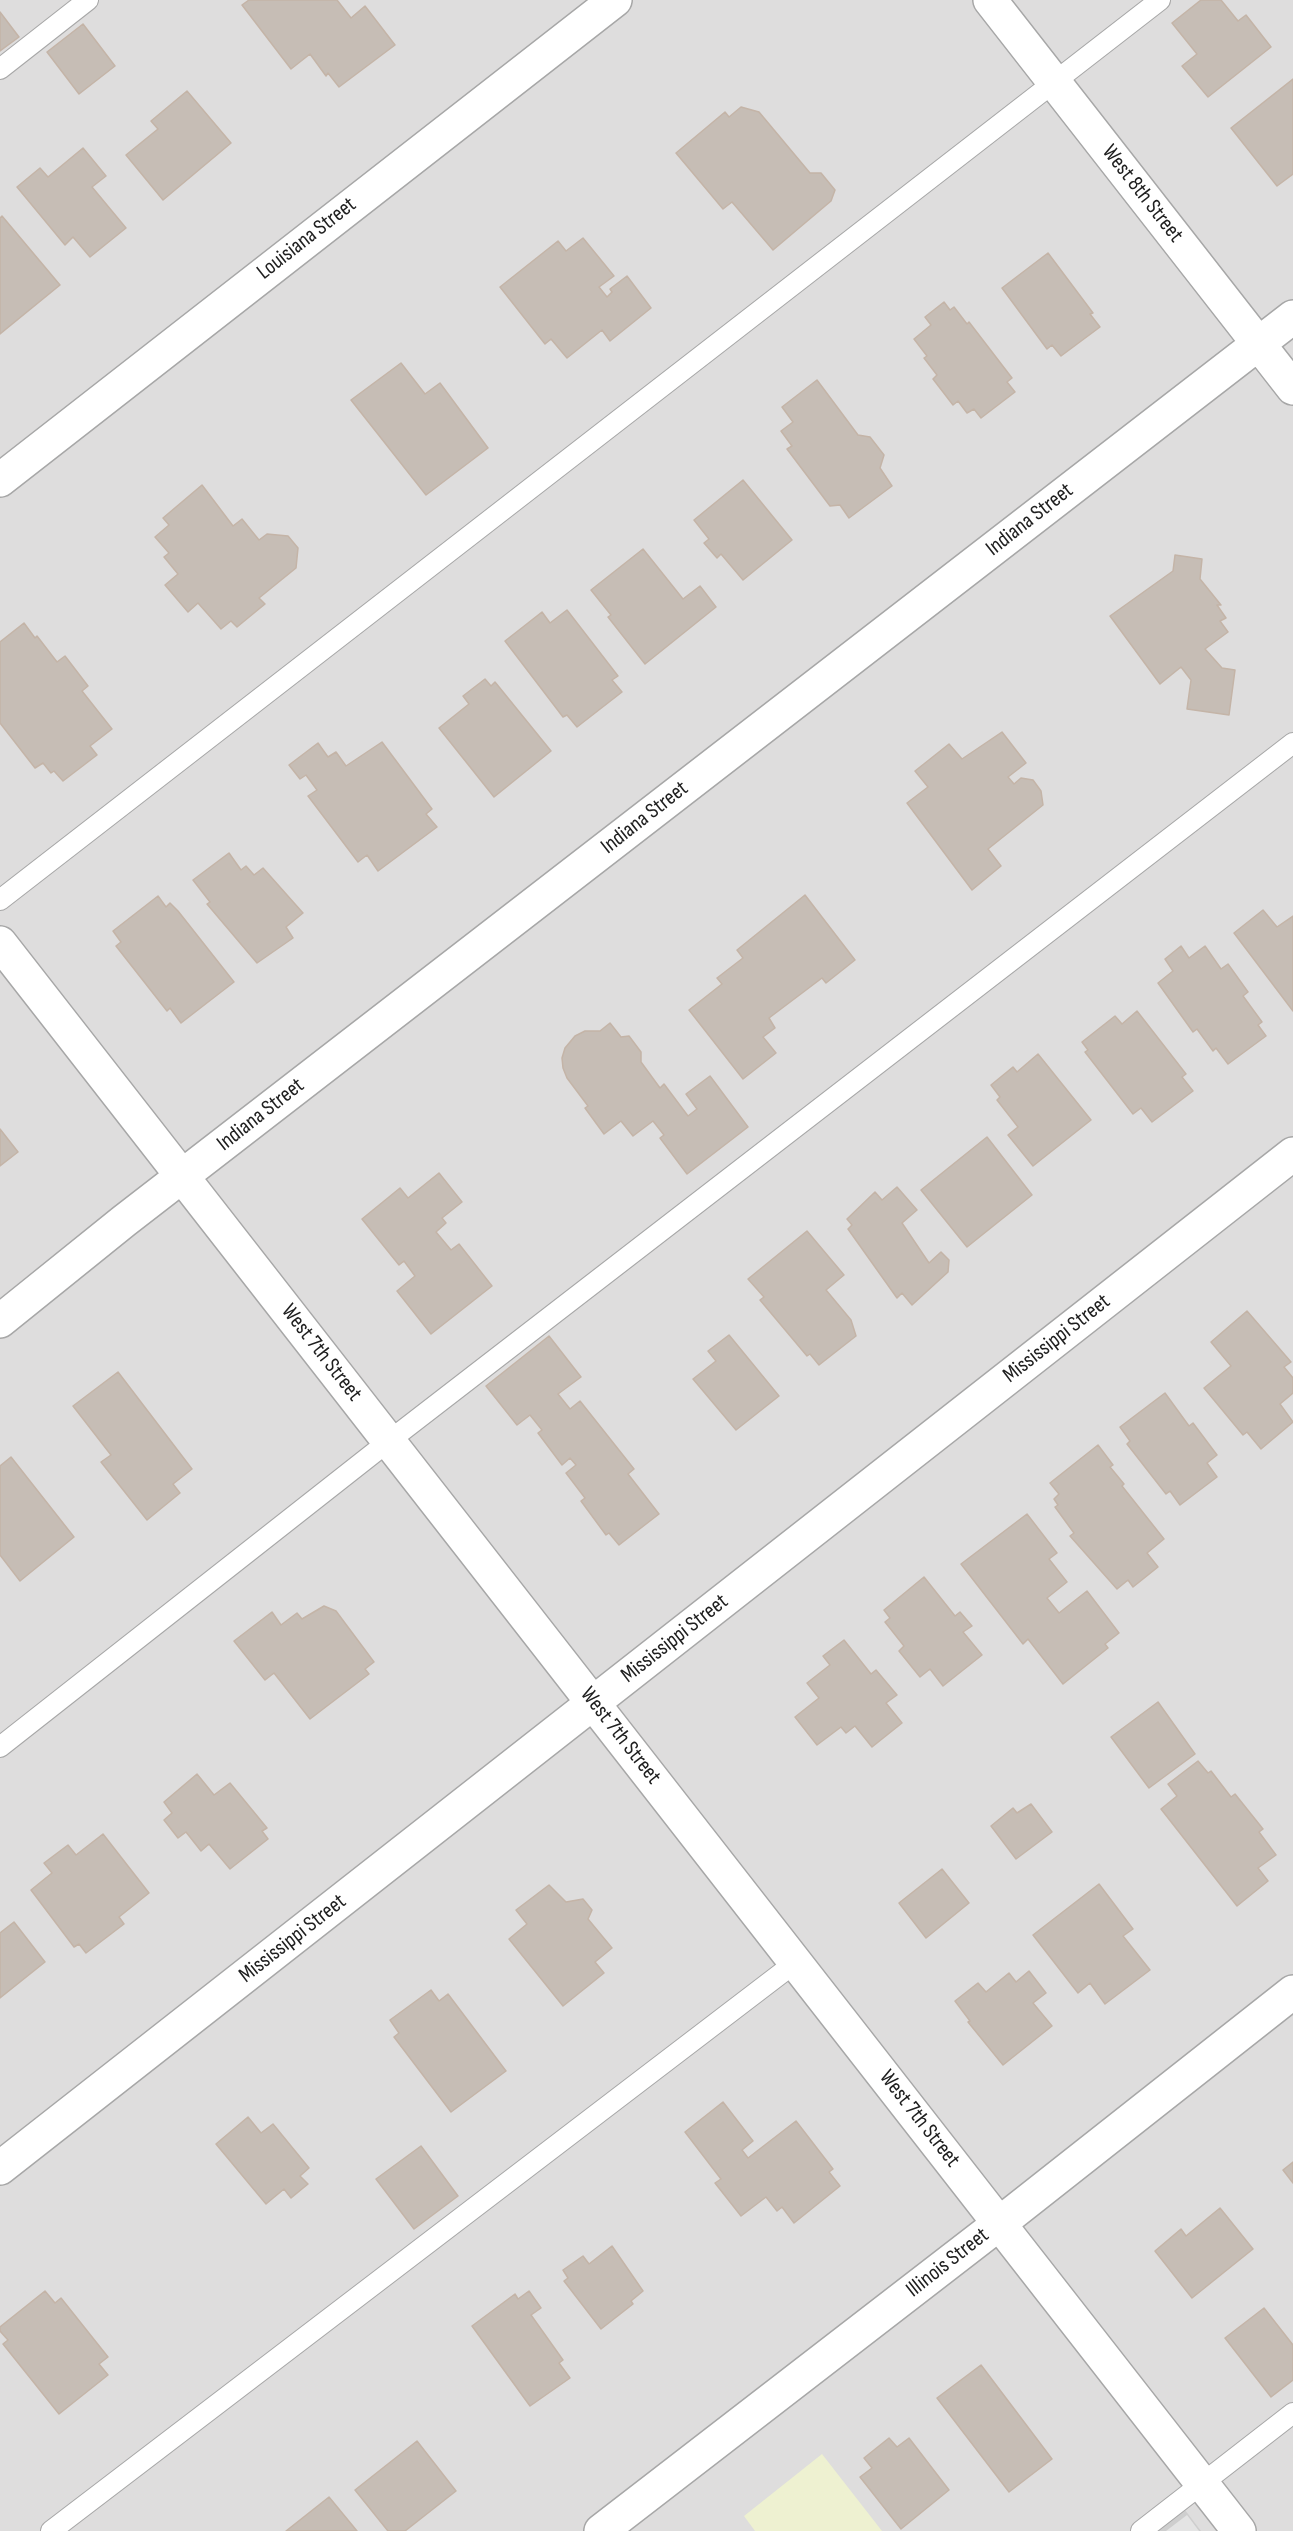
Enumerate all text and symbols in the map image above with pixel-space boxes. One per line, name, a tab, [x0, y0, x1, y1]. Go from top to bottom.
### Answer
street label: West 8th Street	[1096, 140, 1188, 248]
street label: Louisiana Street	[252, 192, 362, 286]
street label: Indiana Street	[981, 478, 1079, 562]
street label: Indiana Street	[596, 776, 694, 860]
street label: Indiana Street	[212, 1073, 310, 1157]
street label: Mississippi Street	[998, 1289, 1116, 1389]
street label: West 7th Street	[275, 1299, 367, 1407]
street label: Mississippi Street	[616, 1589, 734, 1689]
street label: West 7th Street	[574, 1682, 666, 1790]
street label: Mississippi Street	[234, 1889, 352, 1989]
street label: West 7th Street	[873, 2065, 965, 2173]
street label: Illinois Street	[901, 2223, 995, 2303]

